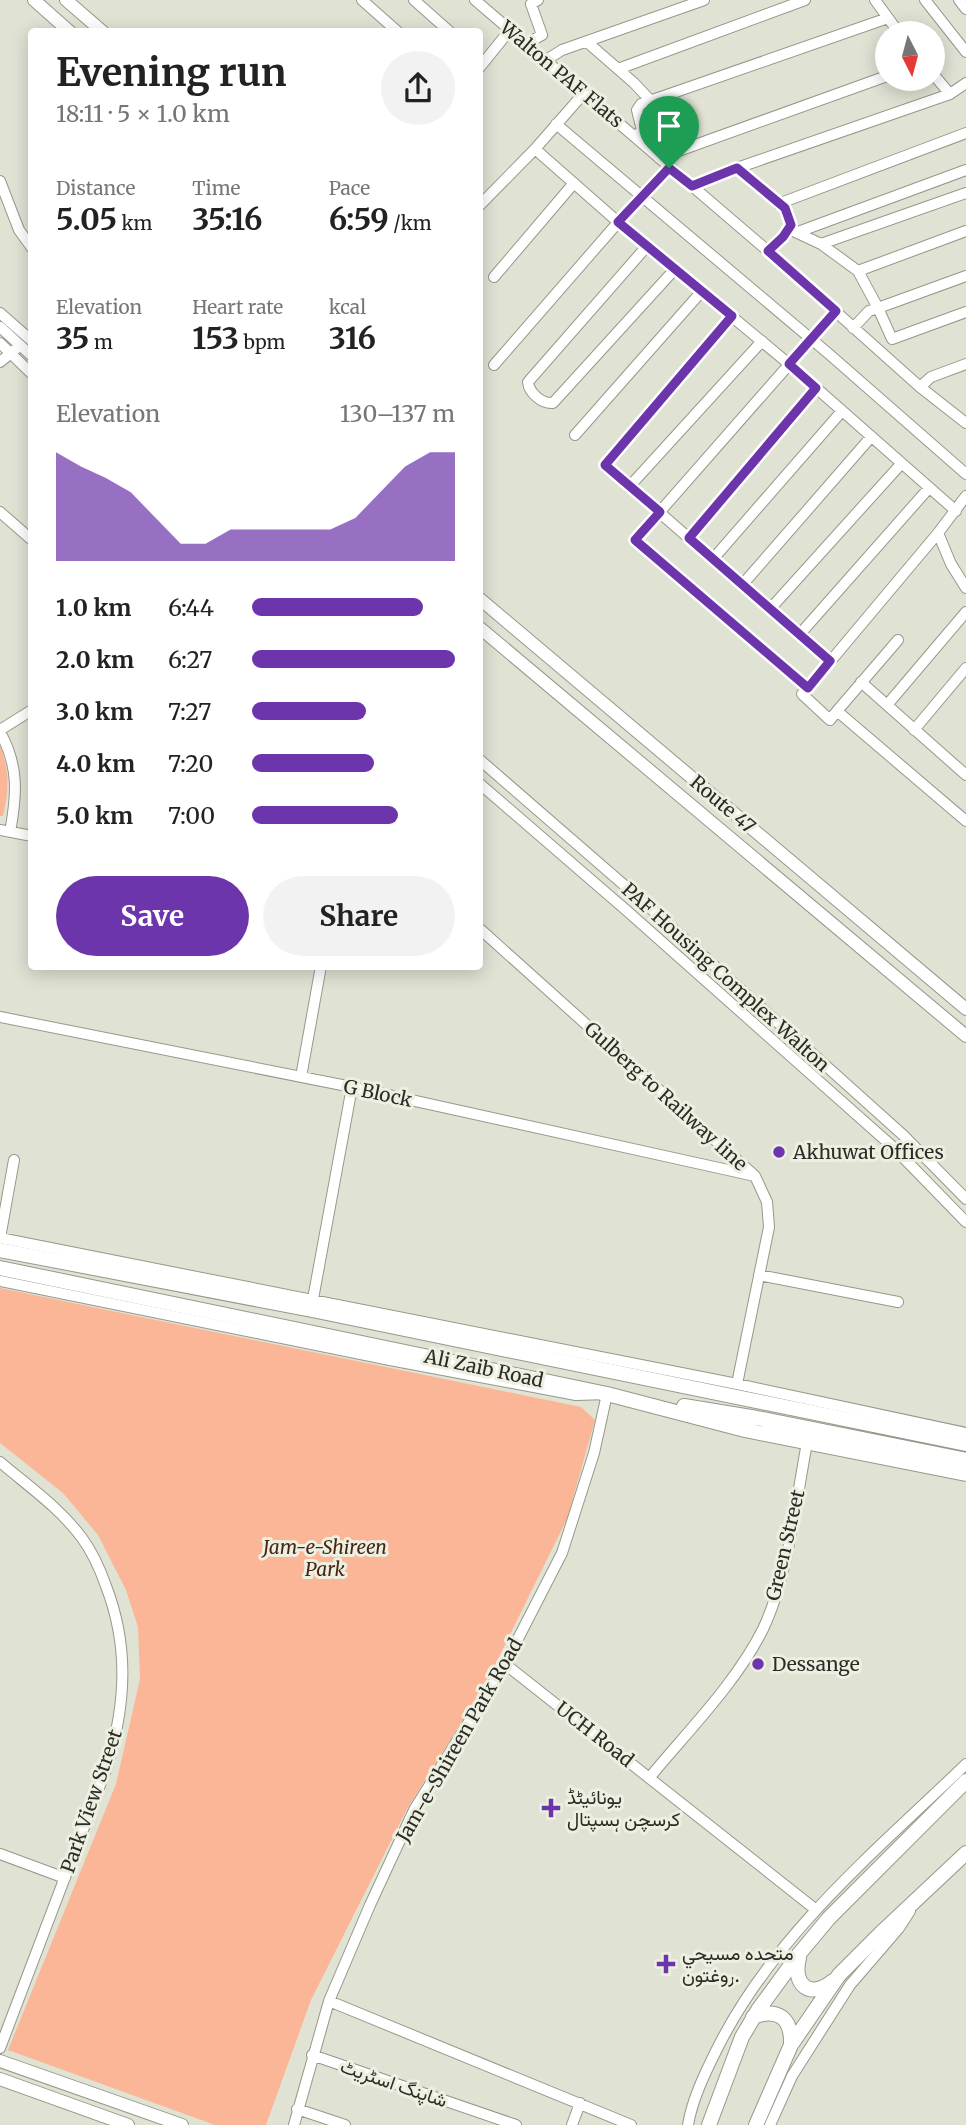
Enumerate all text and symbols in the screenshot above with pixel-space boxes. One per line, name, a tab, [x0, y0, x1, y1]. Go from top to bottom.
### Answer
street label: Walton PAF Flats	[495, 15, 629, 133]
north arrow	[875, 21, 945, 91]
map controls	[875, 21, 945, 91]
text: Evening run	[56, 49, 287, 96]
button: share	[381, 51, 455, 125]
pin	[639, 96, 699, 168]
text: 18:11 · 5 × 1.0 km	[56, 99, 230, 128]
icon: arrive	[650, 107, 688, 145]
text: Distance	[56, 176, 135, 200]
text: Time	[192, 176, 241, 200]
text: Pace	[329, 176, 370, 200]
text: 5.05	[56, 200, 117, 238]
text: 35:16	[192, 200, 263, 238]
text: 6:59	[329, 200, 389, 238]
text: km	[117, 211, 152, 235]
text: /km	[389, 211, 432, 235]
text: Elevation	[56, 295, 142, 319]
text: Heart rate	[192, 295, 283, 319]
text: kcal	[329, 295, 366, 319]
text: 35	[56, 319, 89, 357]
text: 153	[192, 319, 239, 357]
text: 316	[329, 319, 376, 357]
text: m	[89, 330, 113, 354]
text: bpm	[239, 330, 285, 354]
text: Elevation	[56, 399, 160, 428]
text: 130–137 m	[340, 399, 455, 428]
text: 1.0 km	[56, 593, 131, 622]
text: 6:44	[168, 593, 214, 622]
text: 2.0 km	[56, 645, 134, 674]
text: 6:27	[168, 645, 212, 674]
text: 3.0 km	[56, 697, 133, 726]
text: 7:27	[168, 697, 211, 726]
text: 4.0 km	[56, 749, 135, 778]
text: 7:20	[168, 749, 213, 778]
street label: Route 47	[685, 770, 761, 838]
text: 5.0 km	[56, 801, 133, 830]
text: 7:00	[168, 801, 215, 830]
button: Save	[56, 876, 249, 956]
button: Share	[263, 876, 455, 956]
street label: PAF Housing Complex Walton	[617, 877, 835, 1077]
street label: Gulberg to Railway line	[580, 1016, 753, 1176]
street label: G Block	[341, 1074, 415, 1112]
place label: Akhuwat Offices	[792, 1140, 944, 1164]
marker: Akhuwat Offices	[771, 1144, 787, 1160]
street label: Ali Zaib Road	[421, 1343, 546, 1392]
street label: Green Street	[761, 1487, 810, 1603]
park label: Jam-e-Shireen Park	[261, 1535, 387, 1581]
street label: Jam-e-Shireen Park Road	[390, 1634, 527, 1847]
place label: Dessange	[772, 1652, 860, 1676]
marker: Dessange	[750, 1656, 766, 1672]
street label: UCH Road	[551, 1696, 639, 1772]
street label: Park View Street	[55, 1725, 127, 1876]
place label: یونائیٹڈ کرسچن ہسپتال	[567, 1785, 680, 1833]
marker: یونائیٹڈ کرسچن ہسپتال	[541, 1798, 561, 1818]
place label: متحده مسیحي روغتون.	[682, 1941, 794, 1987]
marker: متحده مسیحي روغتون.	[656, 1954, 676, 1974]
street label: شاپنگ اسٹریٹ	[337, 2054, 451, 2114]

